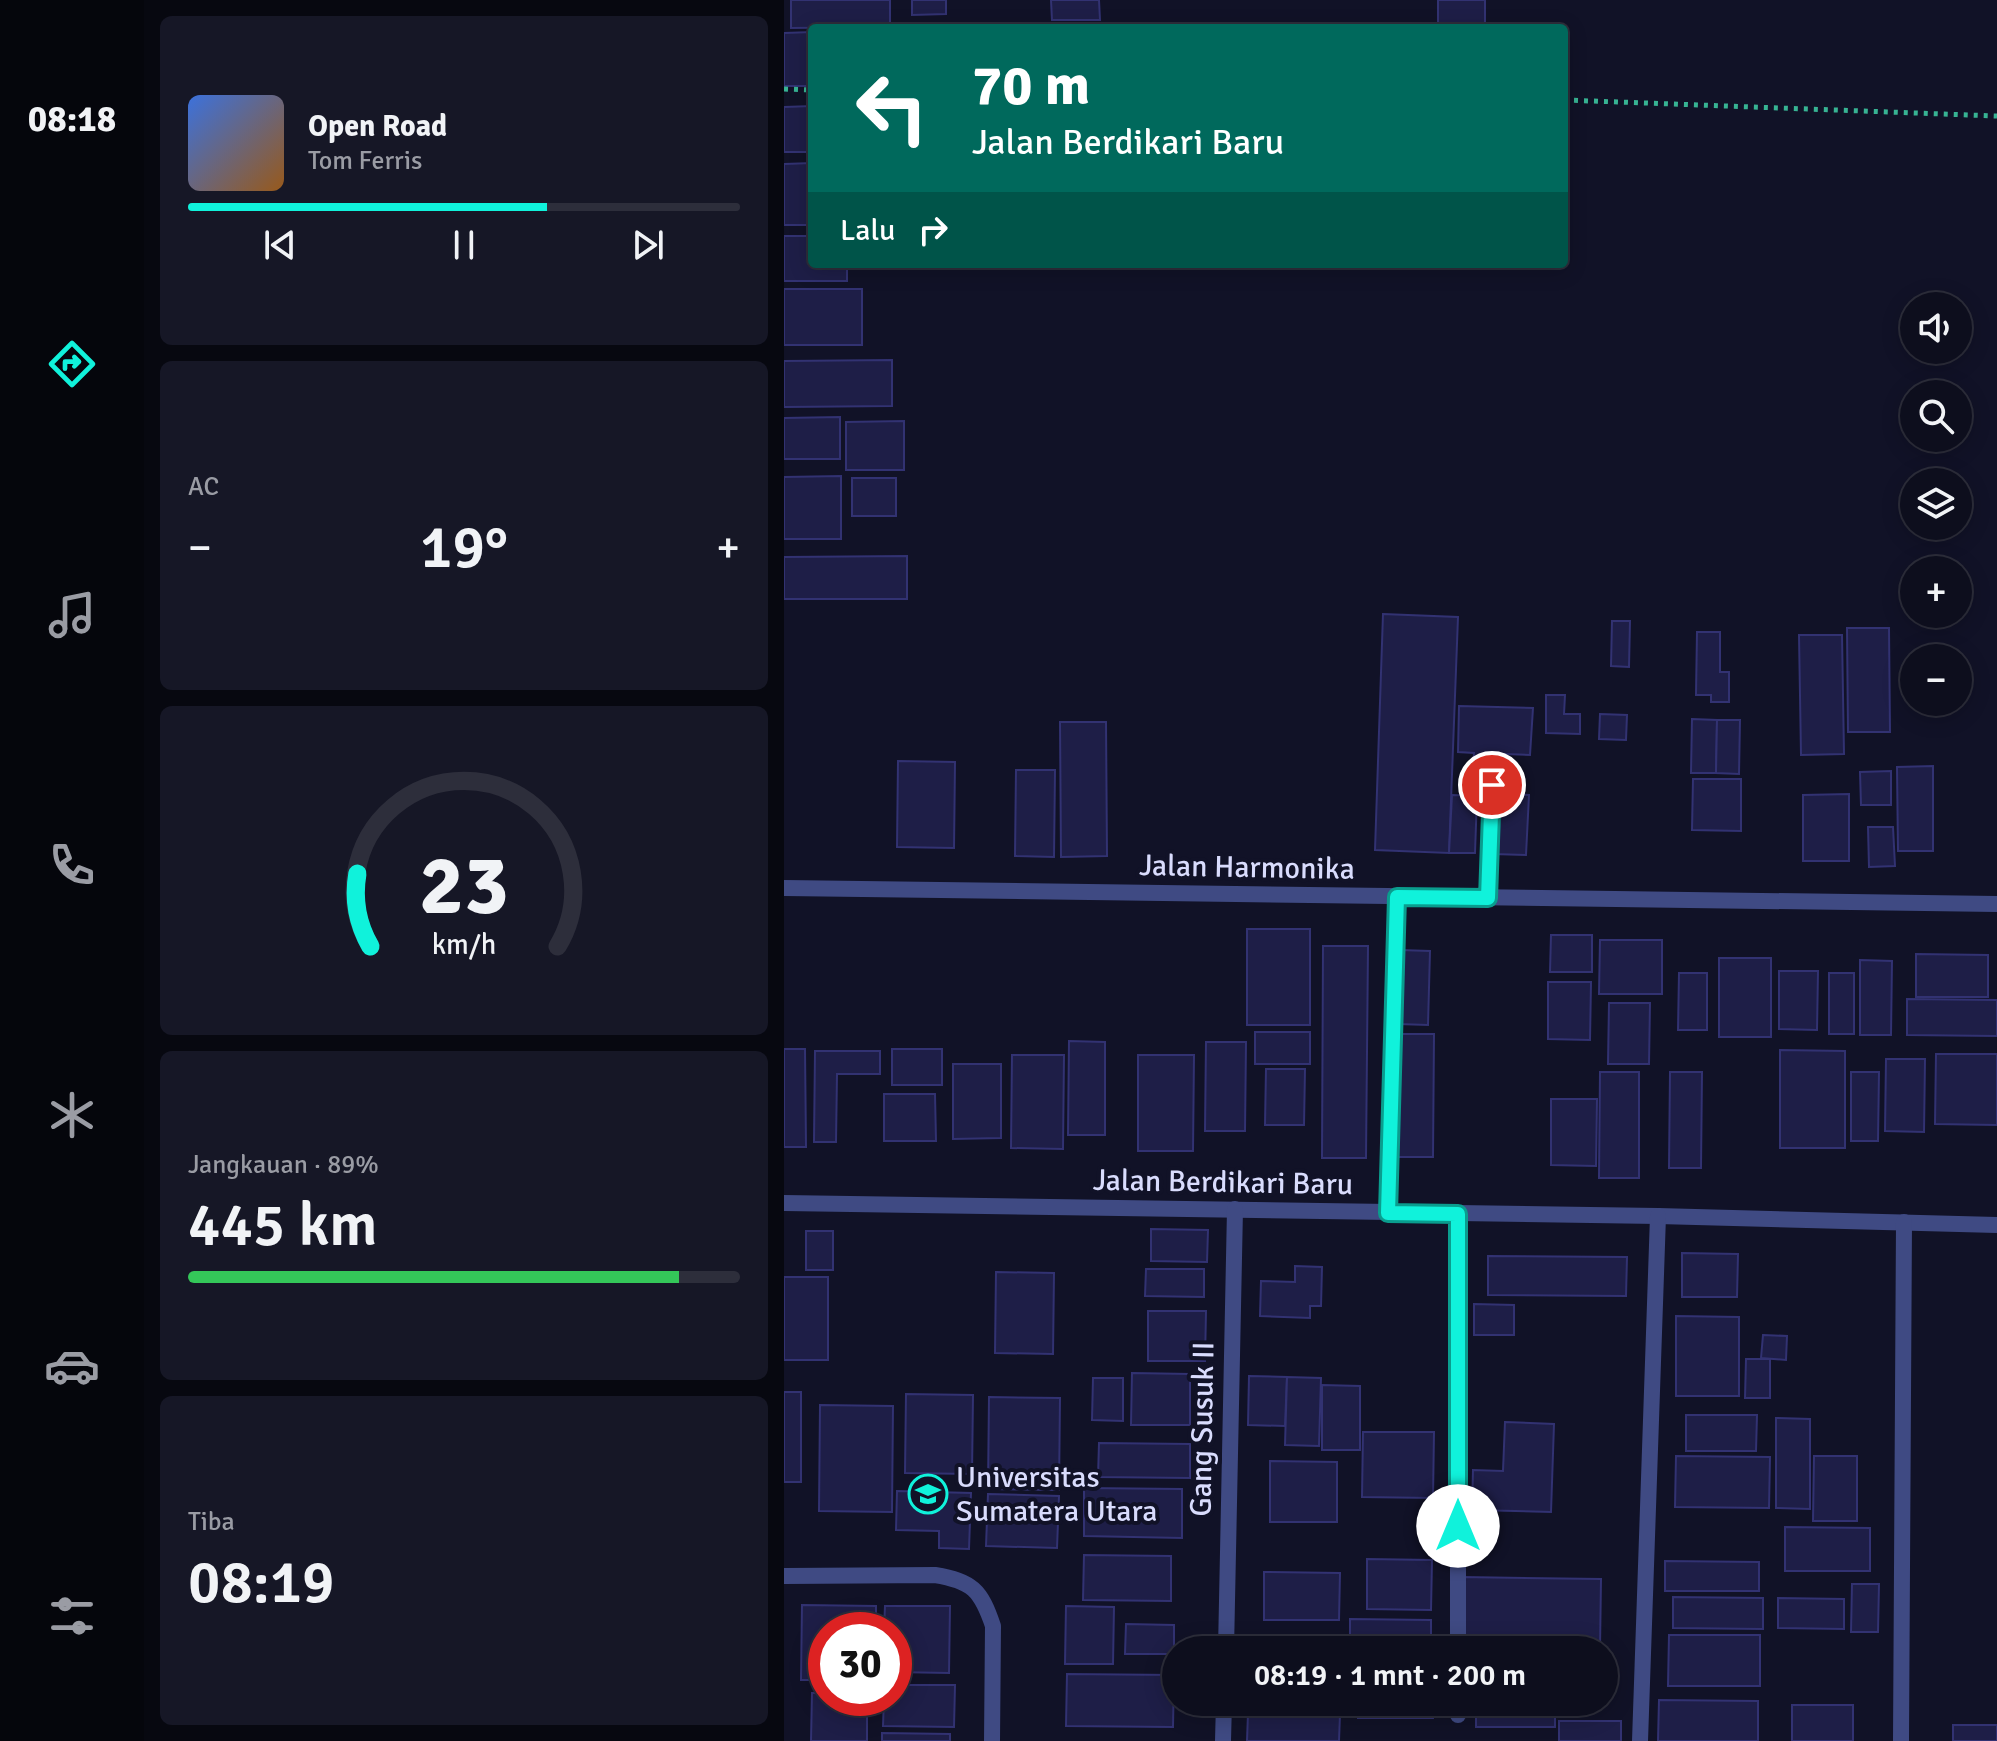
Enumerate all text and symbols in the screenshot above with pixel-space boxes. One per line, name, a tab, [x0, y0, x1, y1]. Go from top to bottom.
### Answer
text: 70 m	[972, 51, 1090, 120]
icon: left	[840, 56, 944, 160]
text: 08:18	[28, 97, 116, 142]
text: Open Road	[308, 108, 447, 145]
text: Jalan Berdikari Baru	[972, 120, 1284, 165]
text: Tom Ferris	[308, 145, 422, 177]
icon: right	[911, 208, 955, 252]
text: Lalu	[840, 212, 895, 249]
icon: previous	[258, 223, 302, 267]
icon: pause	[442, 223, 486, 267]
icon: next	[626, 223, 670, 267]
map controls	[1900, 292, 1972, 716]
button: sound	[1900, 292, 1972, 364]
icon: directions	[44, 336, 100, 392]
button: search	[1900, 380, 1972, 452]
button: layers	[1900, 468, 1972, 540]
text: AC	[188, 471, 219, 503]
text: 19°	[420, 511, 508, 585]
text: −	[188, 521, 212, 575]
text: +	[716, 521, 740, 575]
button: +	[1900, 556, 1972, 628]
icon: music	[44, 587, 100, 643]
button: −	[1900, 644, 1972, 716]
pin	[1458, 751, 1526, 819]
icon: arrive	[1470, 763, 1514, 807]
text: 23	[419, 834, 509, 936]
icon: phone	[44, 837, 100, 893]
street label: Jalan Harmonika	[1139, 847, 1355, 888]
text: km/h	[432, 927, 496, 962]
icon: climate	[44, 1087, 100, 1143]
text: Jangkauan · 89%	[188, 1149, 379, 1181]
street label: Jalan Berdikari Baru	[1093, 1162, 1353, 1203]
text: 445 km	[188, 1189, 377, 1263]
icon: car	[44, 1338, 100, 1394]
street label: Gang Susuk II	[1182, 1341, 1223, 1517]
place label: Universitas Sumatera Utara	[956, 1459, 1158, 1530]
school or university icon: Universitas Sumatera Utara	[907, 1473, 949, 1515]
position arrow	[1416, 1484, 1500, 1568]
text: Tiba	[188, 1506, 235, 1538]
text: 08:19	[188, 1546, 335, 1620]
icon: filters	[44, 1588, 100, 1644]
speed limit sign: 30	[808, 1612, 912, 1716]
text: 08:19 · 1 mnt · 200 m	[1254, 1657, 1526, 1694]

